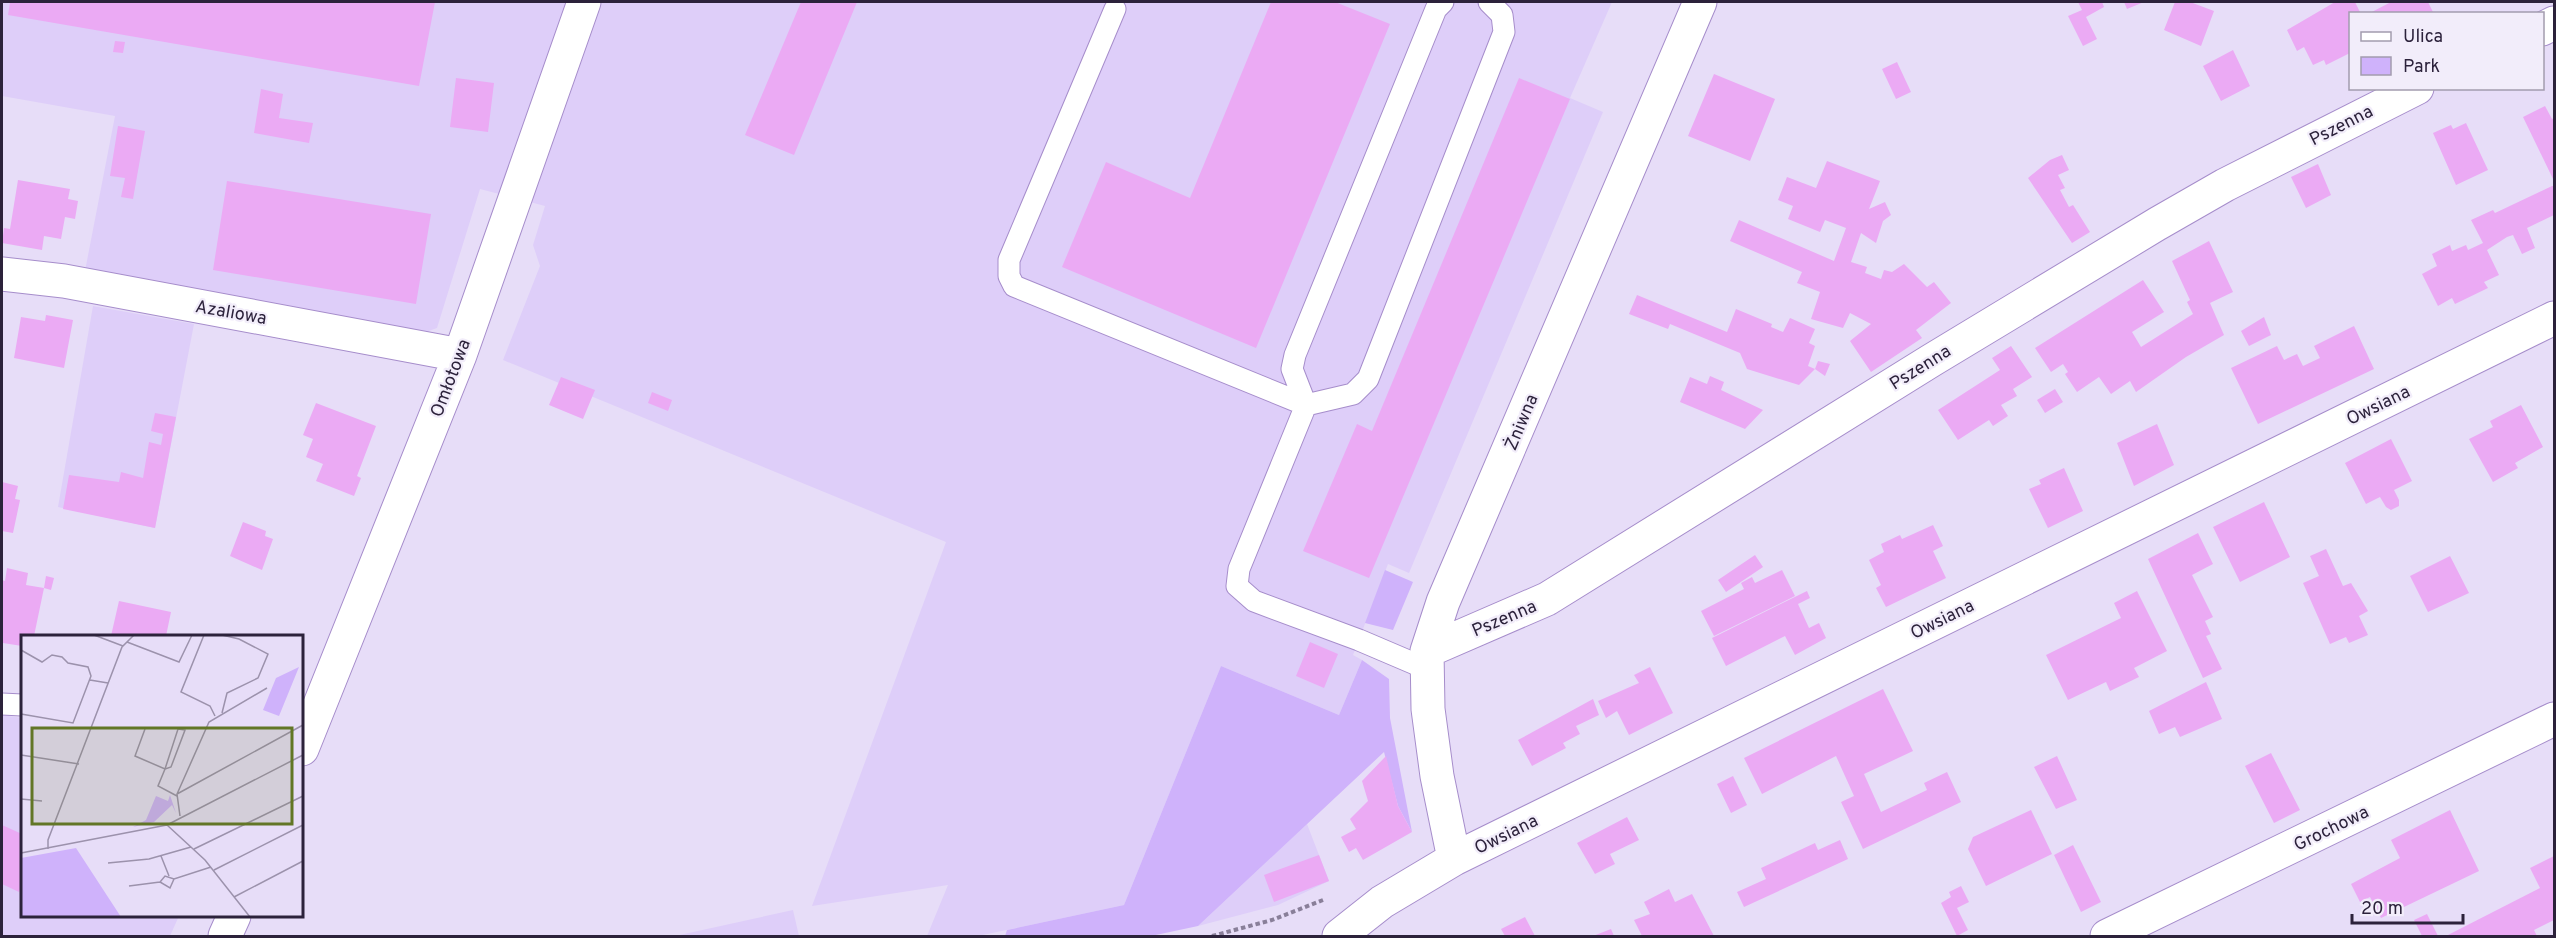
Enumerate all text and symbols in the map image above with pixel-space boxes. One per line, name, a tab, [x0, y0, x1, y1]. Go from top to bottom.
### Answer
legend	[2349, 12, 2544, 90]
text: Ulica	[2403, 26, 2443, 49]
text: Park	[2403, 56, 2440, 79]
street label: Pszenna	[2306, 101, 2377, 152]
street label: Azaliowa	[193, 296, 268, 331]
street label: Omłotowa	[426, 336, 477, 421]
street label: Pszenna	[1886, 340, 1956, 396]
street label: Owsiana	[2343, 381, 2414, 432]
street label: Żniwna	[1498, 390, 1544, 454]
street label: Pszenna	[1469, 595, 1541, 643]
street label: Owsiana	[1907, 595, 1978, 646]
inset map	[21, 635, 303, 917]
street label: Grochowa	[2290, 801, 2373, 857]
street label: Owsiana	[1471, 810, 1542, 861]
scale bar	[2352, 887, 2463, 925]
text: 20 m	[2361, 898, 2403, 921]

